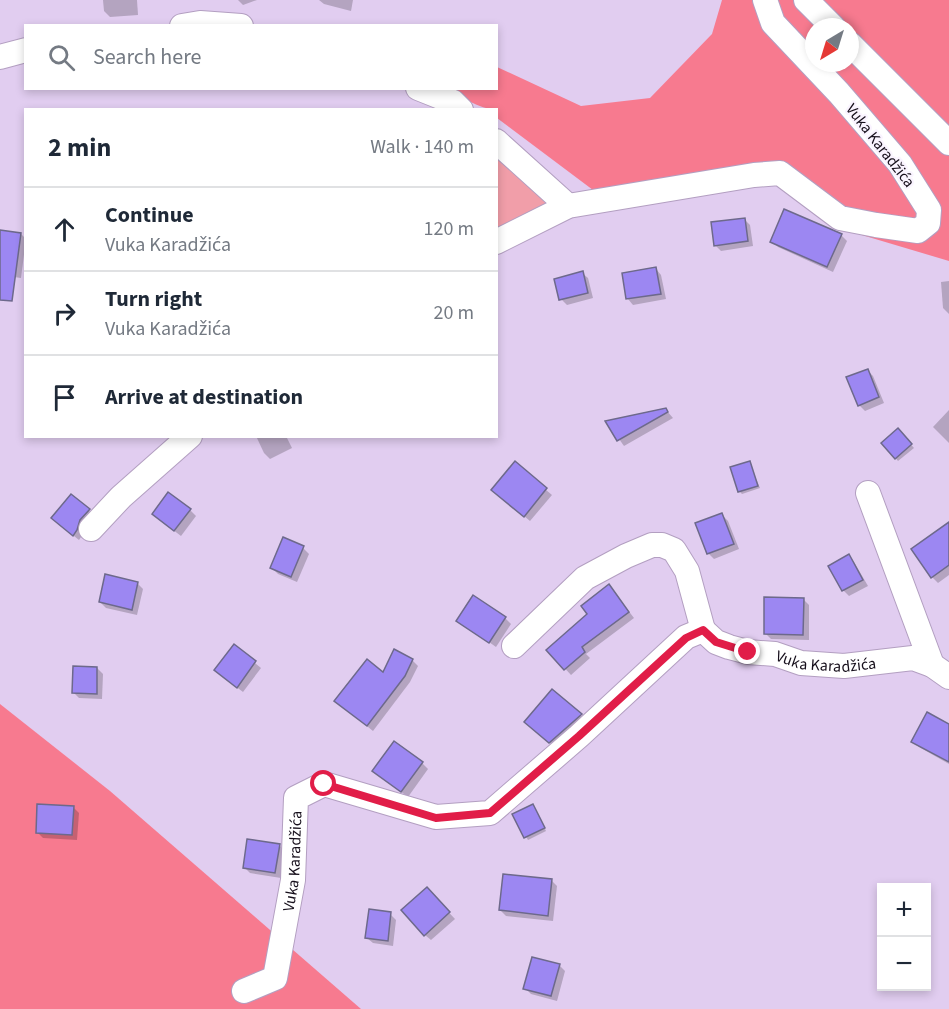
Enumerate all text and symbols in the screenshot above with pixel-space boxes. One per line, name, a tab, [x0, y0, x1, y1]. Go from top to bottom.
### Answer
north arrow	[805, 18, 859, 72]
search box	[24, 24, 498, 90]
icon: search	[45, 41, 78, 74]
text: Search here	[93, 41, 201, 73]
street label: Vuka Karadžića	[840, 99, 920, 192]
text: 2 min	[48, 129, 111, 166]
text: Walk · 140 m	[370, 133, 474, 161]
text: Continue	[105, 199, 194, 231]
icon: ahead	[48, 213, 81, 246]
text: 120 m	[424, 215, 474, 243]
text: Vuka Karadžića	[105, 231, 231, 259]
text: Turn right	[105, 283, 202, 315]
icon: right	[48, 297, 81, 330]
text: 20 m	[434, 299, 474, 327]
text: Vuka Karadžića	[105, 315, 231, 343]
icon: arrive	[48, 381, 81, 414]
text: Arrive at destination	[105, 381, 303, 413]
route end	[734, 638, 760, 664]
street label: Vuka Karadžića	[773, 645, 877, 678]
route start	[310, 770, 336, 796]
street label: Vuka Karadžića	[277, 810, 308, 913]
map controls	[877, 883, 931, 991]
button: +	[877, 883, 931, 937]
button: −	[877, 937, 931, 991]

